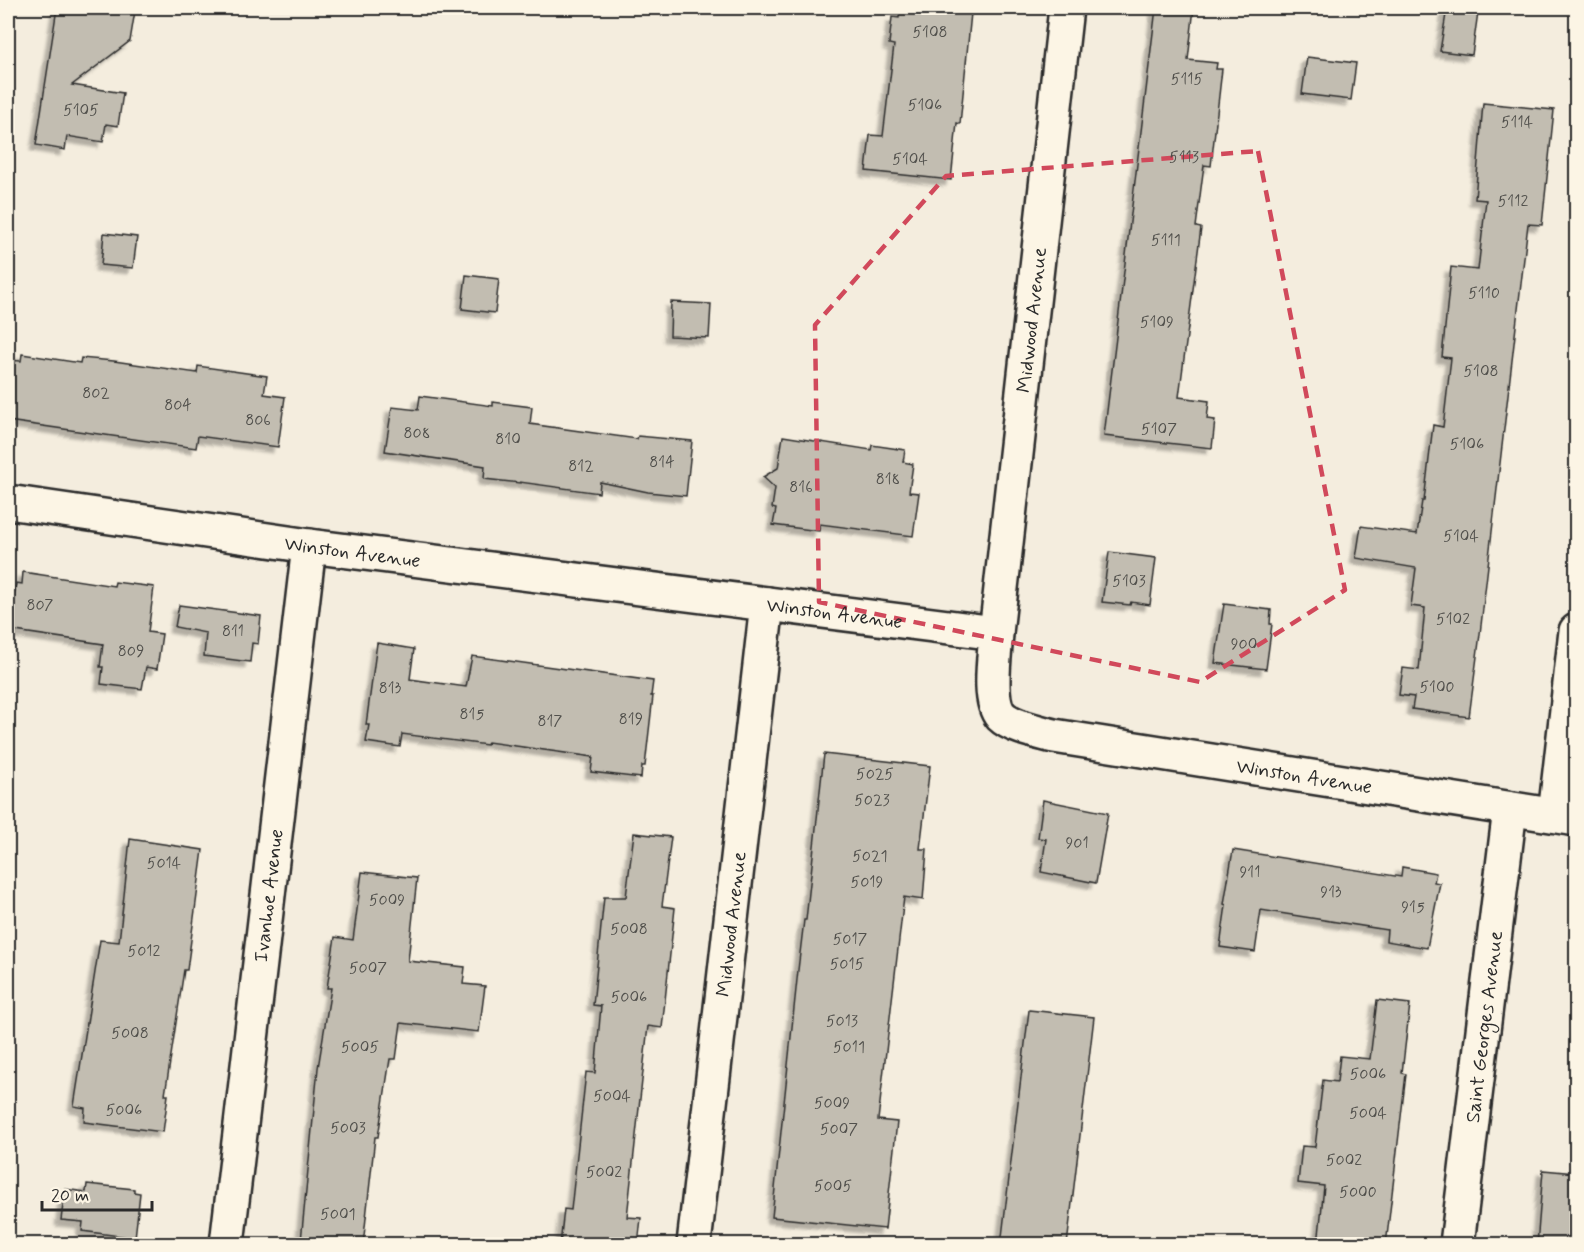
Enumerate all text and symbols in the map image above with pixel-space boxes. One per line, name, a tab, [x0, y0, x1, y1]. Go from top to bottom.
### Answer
house number: 5108	[912, 22, 948, 43]
house number: 5115	[1171, 69, 1203, 90]
house number: 5106	[908, 95, 942, 116]
house number: 5105	[63, 100, 99, 121]
house number: 5114	[1501, 112, 1533, 133]
house number: 5113	[1169, 147, 1199, 168]
house number: 5104	[892, 149, 928, 170]
house number: 5112	[1498, 191, 1528, 212]
house number: 5111	[1151, 230, 1181, 251]
street label: Midwood Avenue	[1011, 246, 1054, 394]
house number: 5110	[1468, 283, 1500, 304]
house number: 5109	[1140, 312, 1174, 333]
house number: 5108	[1463, 361, 1499, 382]
house number: 802	[82, 383, 110, 404]
house number: 804	[164, 395, 192, 416]
house number: 806	[245, 410, 271, 431]
house number: 5107	[1141, 419, 1177, 440]
house number: 808	[404, 423, 430, 444]
house number: 810	[495, 429, 521, 450]
house number: 5106	[1450, 434, 1484, 455]
house number: 814	[649, 452, 675, 473]
house number: 812	[568, 456, 594, 477]
house number: 818	[876, 469, 900, 490]
house number: 816	[789, 477, 813, 498]
house number: 5104	[1443, 526, 1479, 547]
street label: Winston Avenue	[282, 531, 422, 575]
house number: 5103	[1112, 571, 1146, 592]
street label: Winston Avenue	[765, 592, 904, 636]
house number: 807	[26, 595, 54, 616]
house number: 5102	[1436, 609, 1470, 630]
house number: 811	[222, 621, 244, 642]
house number: 900	[1231, 634, 1257, 655]
house number: 809	[118, 641, 144, 662]
house number: 5100	[1419, 677, 1455, 698]
house number: 813	[379, 678, 402, 699]
house number: 815	[460, 704, 484, 725]
house number: 819	[619, 709, 643, 730]
house number: 817	[538, 711, 562, 732]
street label: Winston Avenue	[1234, 753, 1374, 801]
house number: 5025	[856, 764, 894, 785]
house number: 5023	[854, 790, 890, 811]
street label: Ivanhoe Avenue	[248, 828, 291, 964]
house number: 901	[1065, 833, 1089, 854]
house number: 5021	[852, 846, 888, 867]
street label: Midwood Avenue	[710, 850, 754, 998]
house number: 5014	[147, 853, 181, 874]
house number: 911	[1240, 862, 1260, 883]
house number: 5019	[851, 872, 884, 893]
house number: 913	[1320, 882, 1342, 903]
house number: 5009	[369, 890, 405, 911]
house number: 915	[1401, 897, 1425, 918]
house number: 5008	[610, 919, 648, 940]
house number: 5017	[833, 929, 868, 950]
street label: Saint Georges Avenue	[1460, 929, 1510, 1124]
house number: 5012	[128, 941, 161, 962]
house number: 5015	[830, 954, 864, 975]
house number: 5007	[349, 958, 387, 979]
house number: 5006	[611, 987, 647, 1008]
house number: 5013	[826, 1011, 858, 1032]
house number: 5008	[111, 1023, 149, 1044]
house number: 5005	[341, 1037, 379, 1058]
house number: 5011	[833, 1037, 865, 1058]
house number: 5006	[1350, 1064, 1386, 1085]
house number: 5004	[593, 1086, 631, 1107]
house number: 5009	[814, 1093, 850, 1114]
house number: 5006	[106, 1100, 142, 1121]
house number: 5004	[1349, 1103, 1387, 1124]
house number: 5003	[330, 1118, 366, 1139]
house number: 5007	[820, 1119, 858, 1140]
house number: 5002	[1326, 1150, 1362, 1171]
house number: 5002	[586, 1162, 622, 1183]
scale bar	[42, 1174, 152, 1212]
house number: 5005	[814, 1176, 852, 1197]
house number: 5000	[1339, 1182, 1377, 1203]
text: 20 m	[51, 1184, 89, 1208]
house number: 5001	[320, 1204, 356, 1225]

